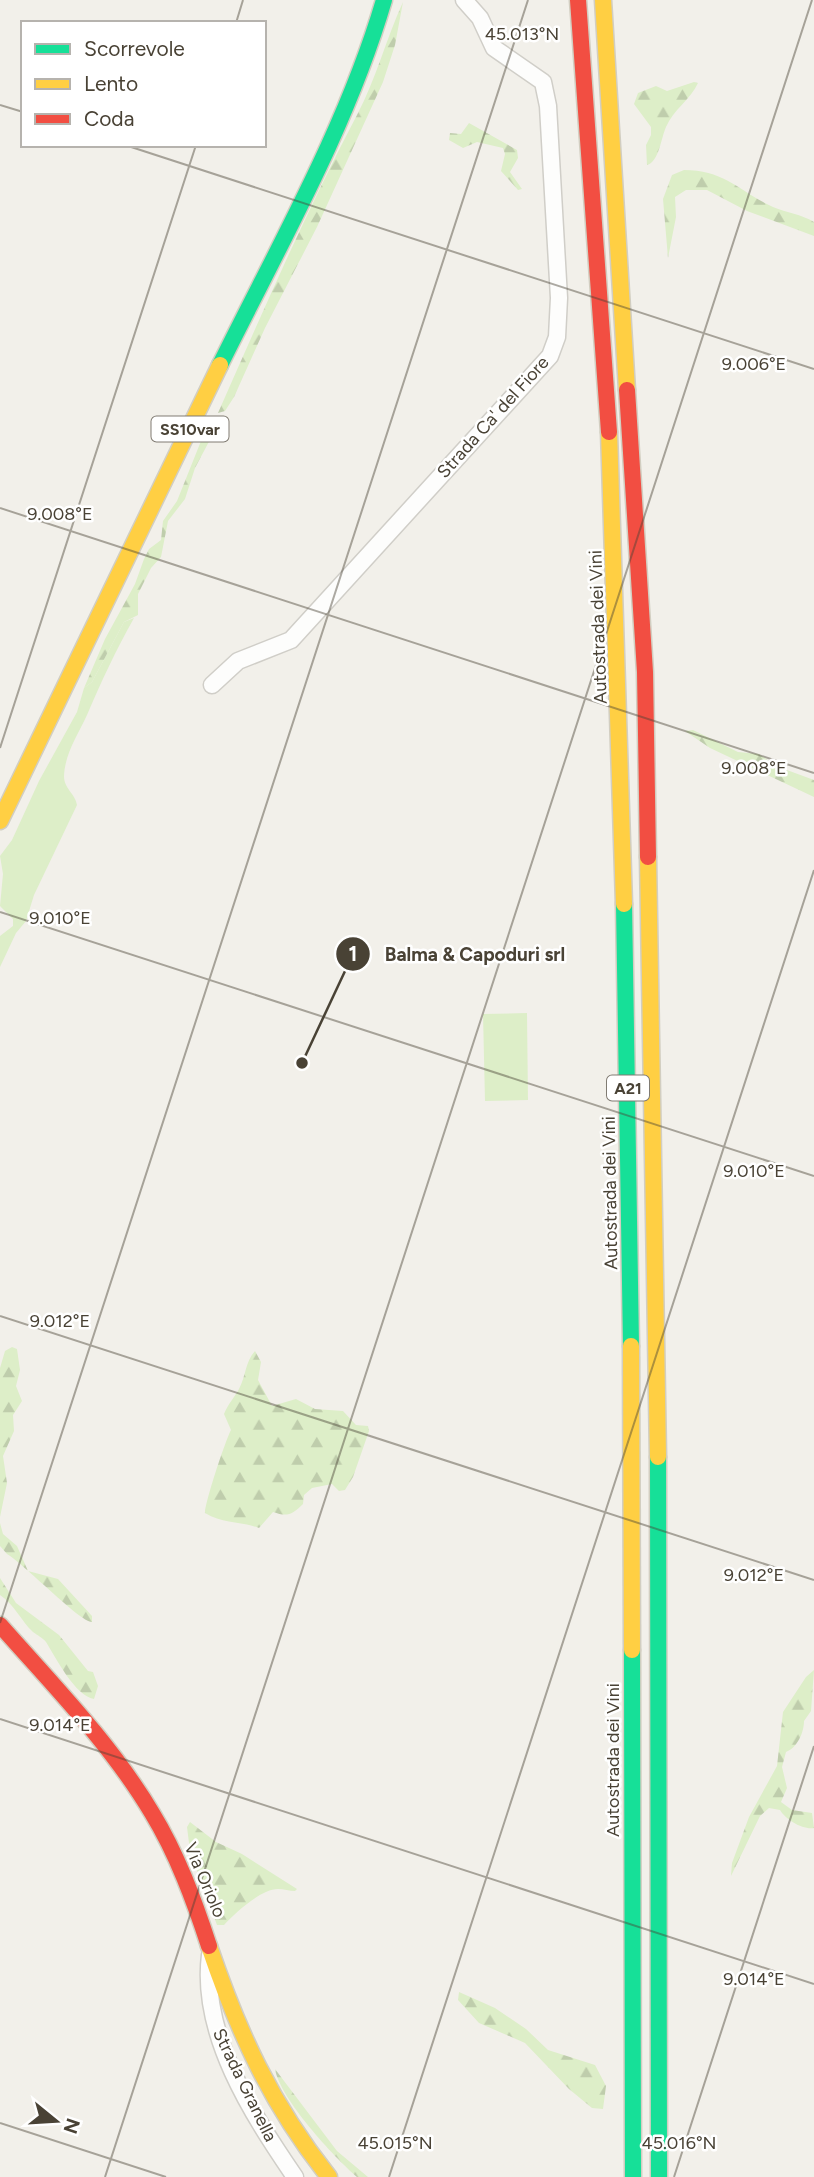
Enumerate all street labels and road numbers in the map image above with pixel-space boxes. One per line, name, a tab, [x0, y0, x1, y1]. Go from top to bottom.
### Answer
street label: Strada Ca' del Fiore	[432, 351, 554, 483]
road number: SS10var	[152, 416, 228, 442]
street label: Autostrada dei Vini	[584, 550, 612, 704]
road number: A21	[607, 1076, 649, 1100]
street label: Autostrada dei Vini	[598, 1116, 622, 1270]
street label: Autostrada dei Vini	[602, 1683, 624, 1837]
street label: Via Oriolo	[179, 1839, 231, 1921]
street label: Strada Granella	[208, 2025, 282, 2145]

